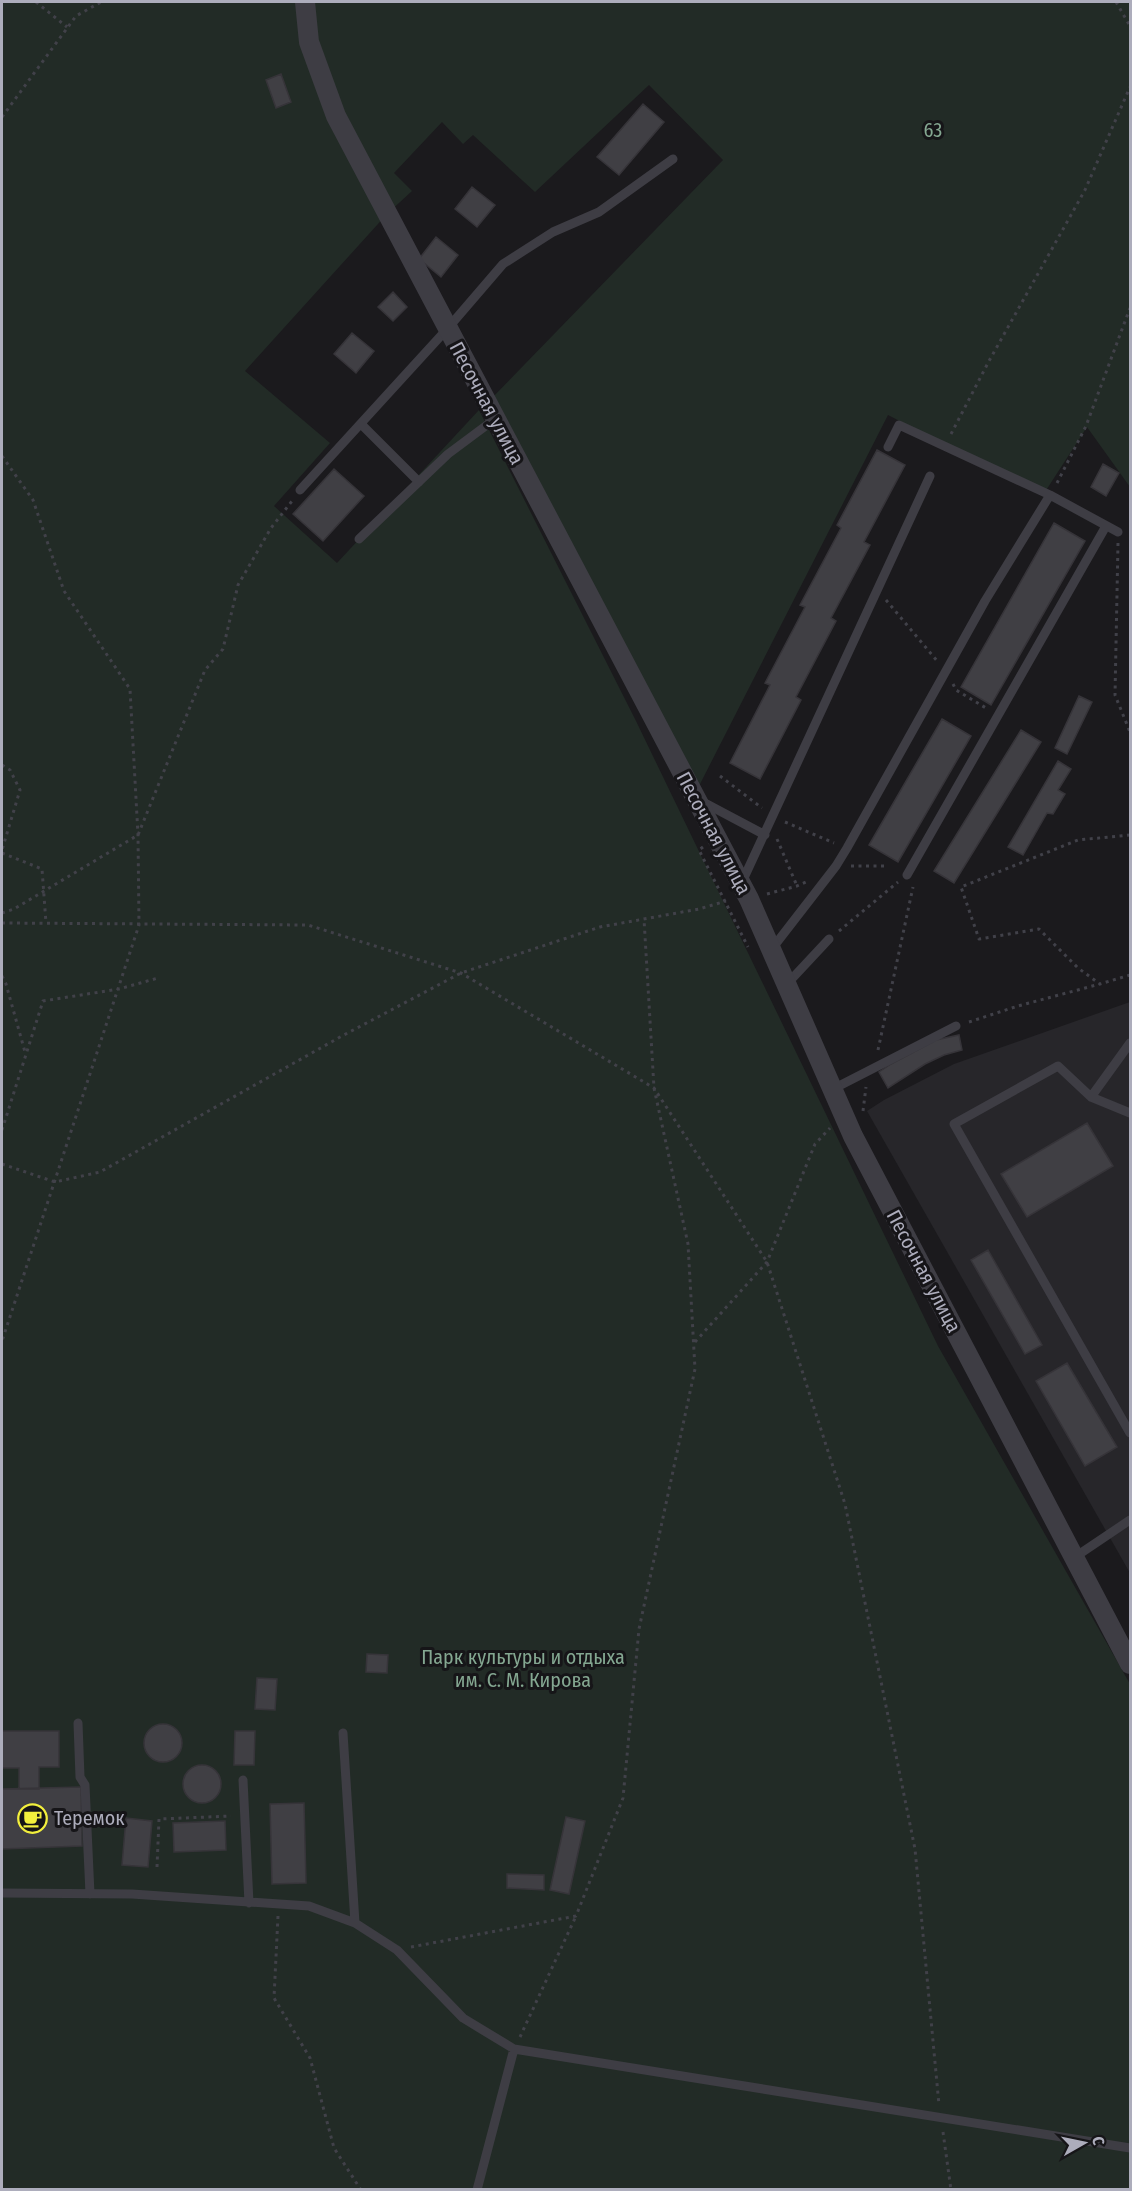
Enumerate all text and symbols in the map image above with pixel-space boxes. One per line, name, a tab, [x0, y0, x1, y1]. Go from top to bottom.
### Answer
park label: 63	[924, 118, 942, 142]
street label: Песочная улица	[445, 337, 529, 469]
street label: Песочная улица	[672, 767, 756, 899]
street label: Песочная улица	[882, 1205, 966, 1337]
park label: Парк культуры и отдыха им. С. М. Кирова	[421, 1645, 625, 1692]
cafe icon: Теремок	[17, 1802, 49, 1834]
place label: Теремок	[54, 1806, 125, 1830]
north arrow	[1054, 2113, 1114, 2173]
text: С	[1088, 2135, 1108, 2147]

